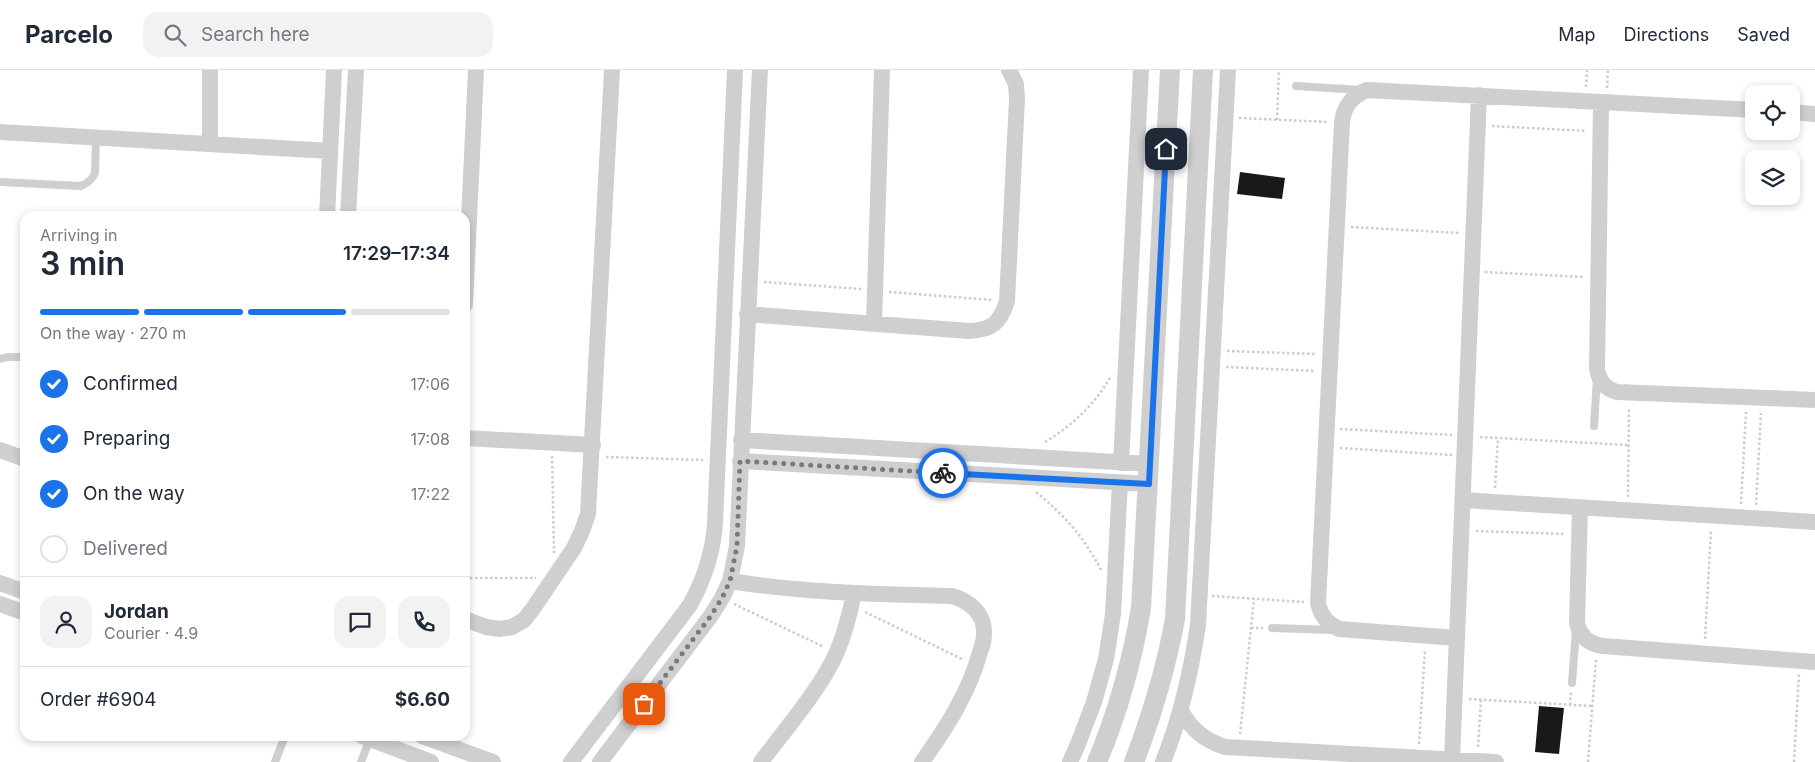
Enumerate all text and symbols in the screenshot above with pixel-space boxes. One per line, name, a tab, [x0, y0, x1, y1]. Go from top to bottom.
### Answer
search box	[143, 12, 493, 57]
text: Parcelo	[25, 20, 113, 49]
icon: search	[161, 21, 189, 49]
text: Search here	[201, 23, 310, 46]
text: Map	[1558, 24, 1596, 45]
text: Directions	[1624, 24, 1709, 45]
text: Saved	[1737, 24, 1790, 45]
map controls	[1745, 85, 1800, 205]
button: locate	[1745, 85, 1800, 140]
pin	[1145, 128, 1187, 170]
icon: home	[1152, 135, 1180, 163]
button: layers	[1745, 150, 1800, 205]
text: Arriving in	[40, 225, 117, 245]
text: 17:29–17:34	[343, 242, 450, 265]
text: 3 min	[40, 244, 125, 283]
text: On the way · 270 m	[40, 323, 186, 343]
icon: check	[40, 370, 68, 398]
text: Confirmed	[83, 372, 178, 395]
text: 17:06	[410, 374, 450, 394]
icon: check	[40, 425, 68, 453]
text: Preparing	[83, 427, 170, 450]
text: 17:08	[410, 429, 450, 449]
courier	[918, 448, 968, 498]
icon: bike	[929, 459, 957, 487]
icon: check	[40, 480, 68, 508]
text: On the way	[83, 482, 185, 505]
text: 17:22	[411, 484, 450, 504]
text: Delivered	[83, 537, 168, 560]
button: person	[40, 596, 92, 648]
button: chat	[334, 596, 386, 648]
button: phone	[398, 596, 450, 648]
text: Jordan	[104, 600, 169, 623]
text: Courier · 4.9	[104, 623, 198, 643]
pin	[623, 683, 665, 725]
text: Order #6904	[40, 688, 156, 711]
text: $6.60	[395, 688, 450, 711]
icon: bag	[630, 690, 658, 718]

